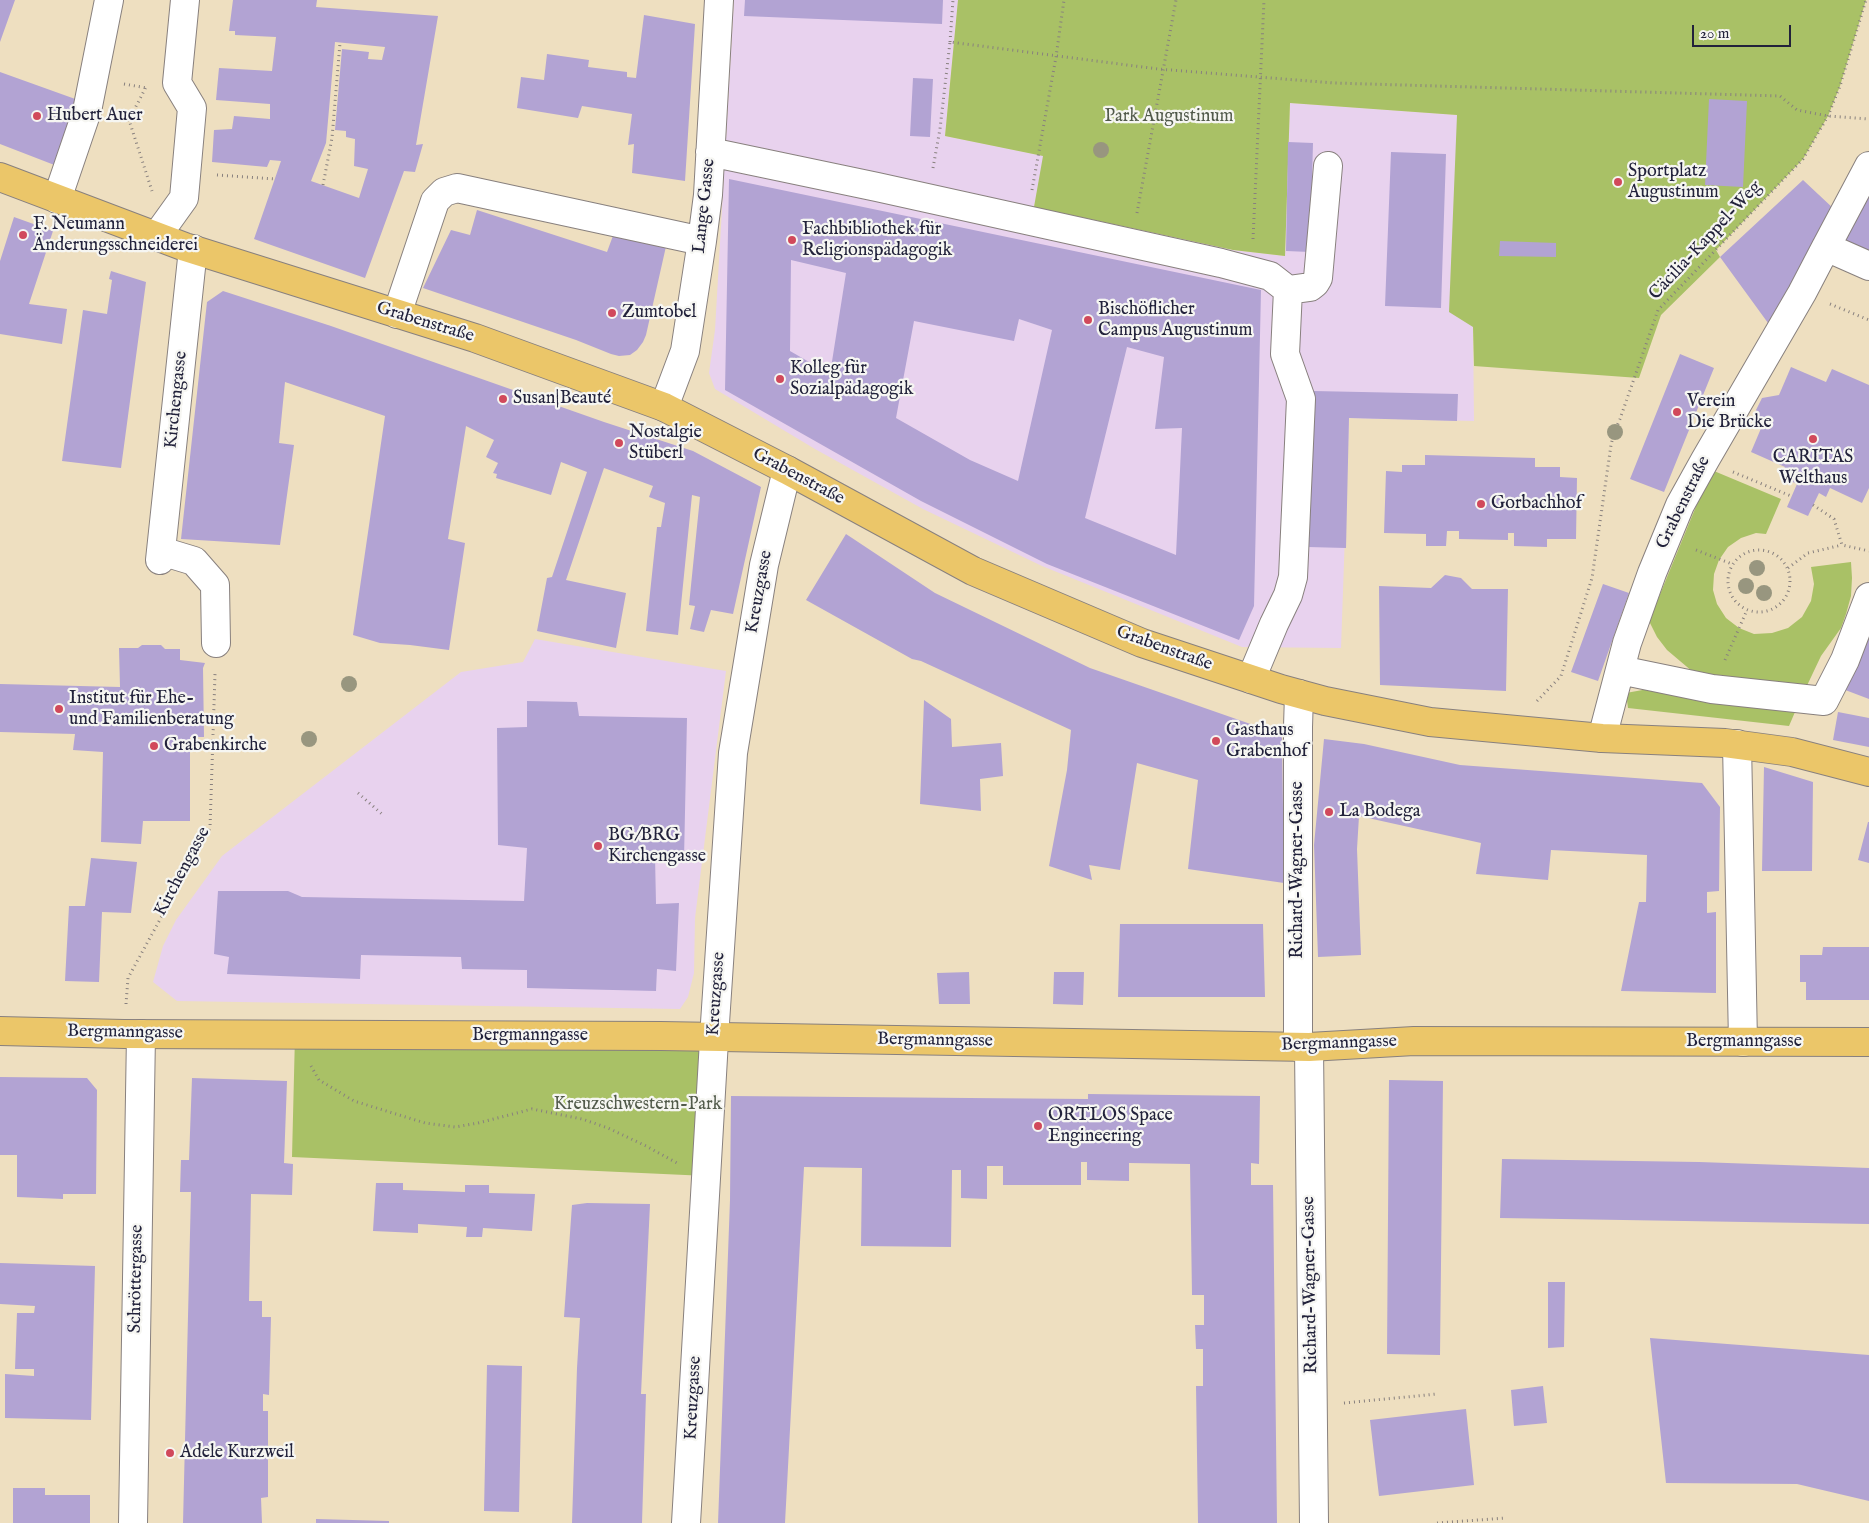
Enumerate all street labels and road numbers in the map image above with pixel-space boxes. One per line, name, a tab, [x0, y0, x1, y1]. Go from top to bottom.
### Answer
street label: Lange Gasse	[689, 158, 721, 254]
street label: Cäcilia-Kappel-Weg	[1645, 177, 1767, 305]
street label: Grabenstraße	[374, 298, 476, 348]
street label: Kirchengasse	[161, 350, 193, 450]
street label: Grabenstraße	[749, 444, 847, 510]
street label: Grabenstraße	[1652, 453, 1716, 553]
street label: Kreuzgasse	[742, 549, 778, 635]
street label: Grabenstraße	[1113, 622, 1215, 676]
street label: Richard-Wagner-Gasse	[1287, 781, 1309, 959]
street label: Kirchengasse	[150, 824, 216, 920]
street label: Kreuzgasse	[703, 951, 731, 1037]
street label: Bergmanngasse	[67, 1021, 183, 1045]
street label: Bergmanngasse	[472, 1025, 588, 1047]
street label: Bergmanngasse	[877, 1029, 993, 1053]
street label: Bergmanngasse	[1281, 1031, 1397, 1057]
street label: Bergmanngasse	[1686, 1031, 1802, 1053]
street label: Richard-Wagner-Gasse	[1299, 1196, 1323, 1374]
street label: Schröttergasse	[125, 1225, 149, 1333]
street label: Kreuzgasse	[681, 1355, 707, 1441]

